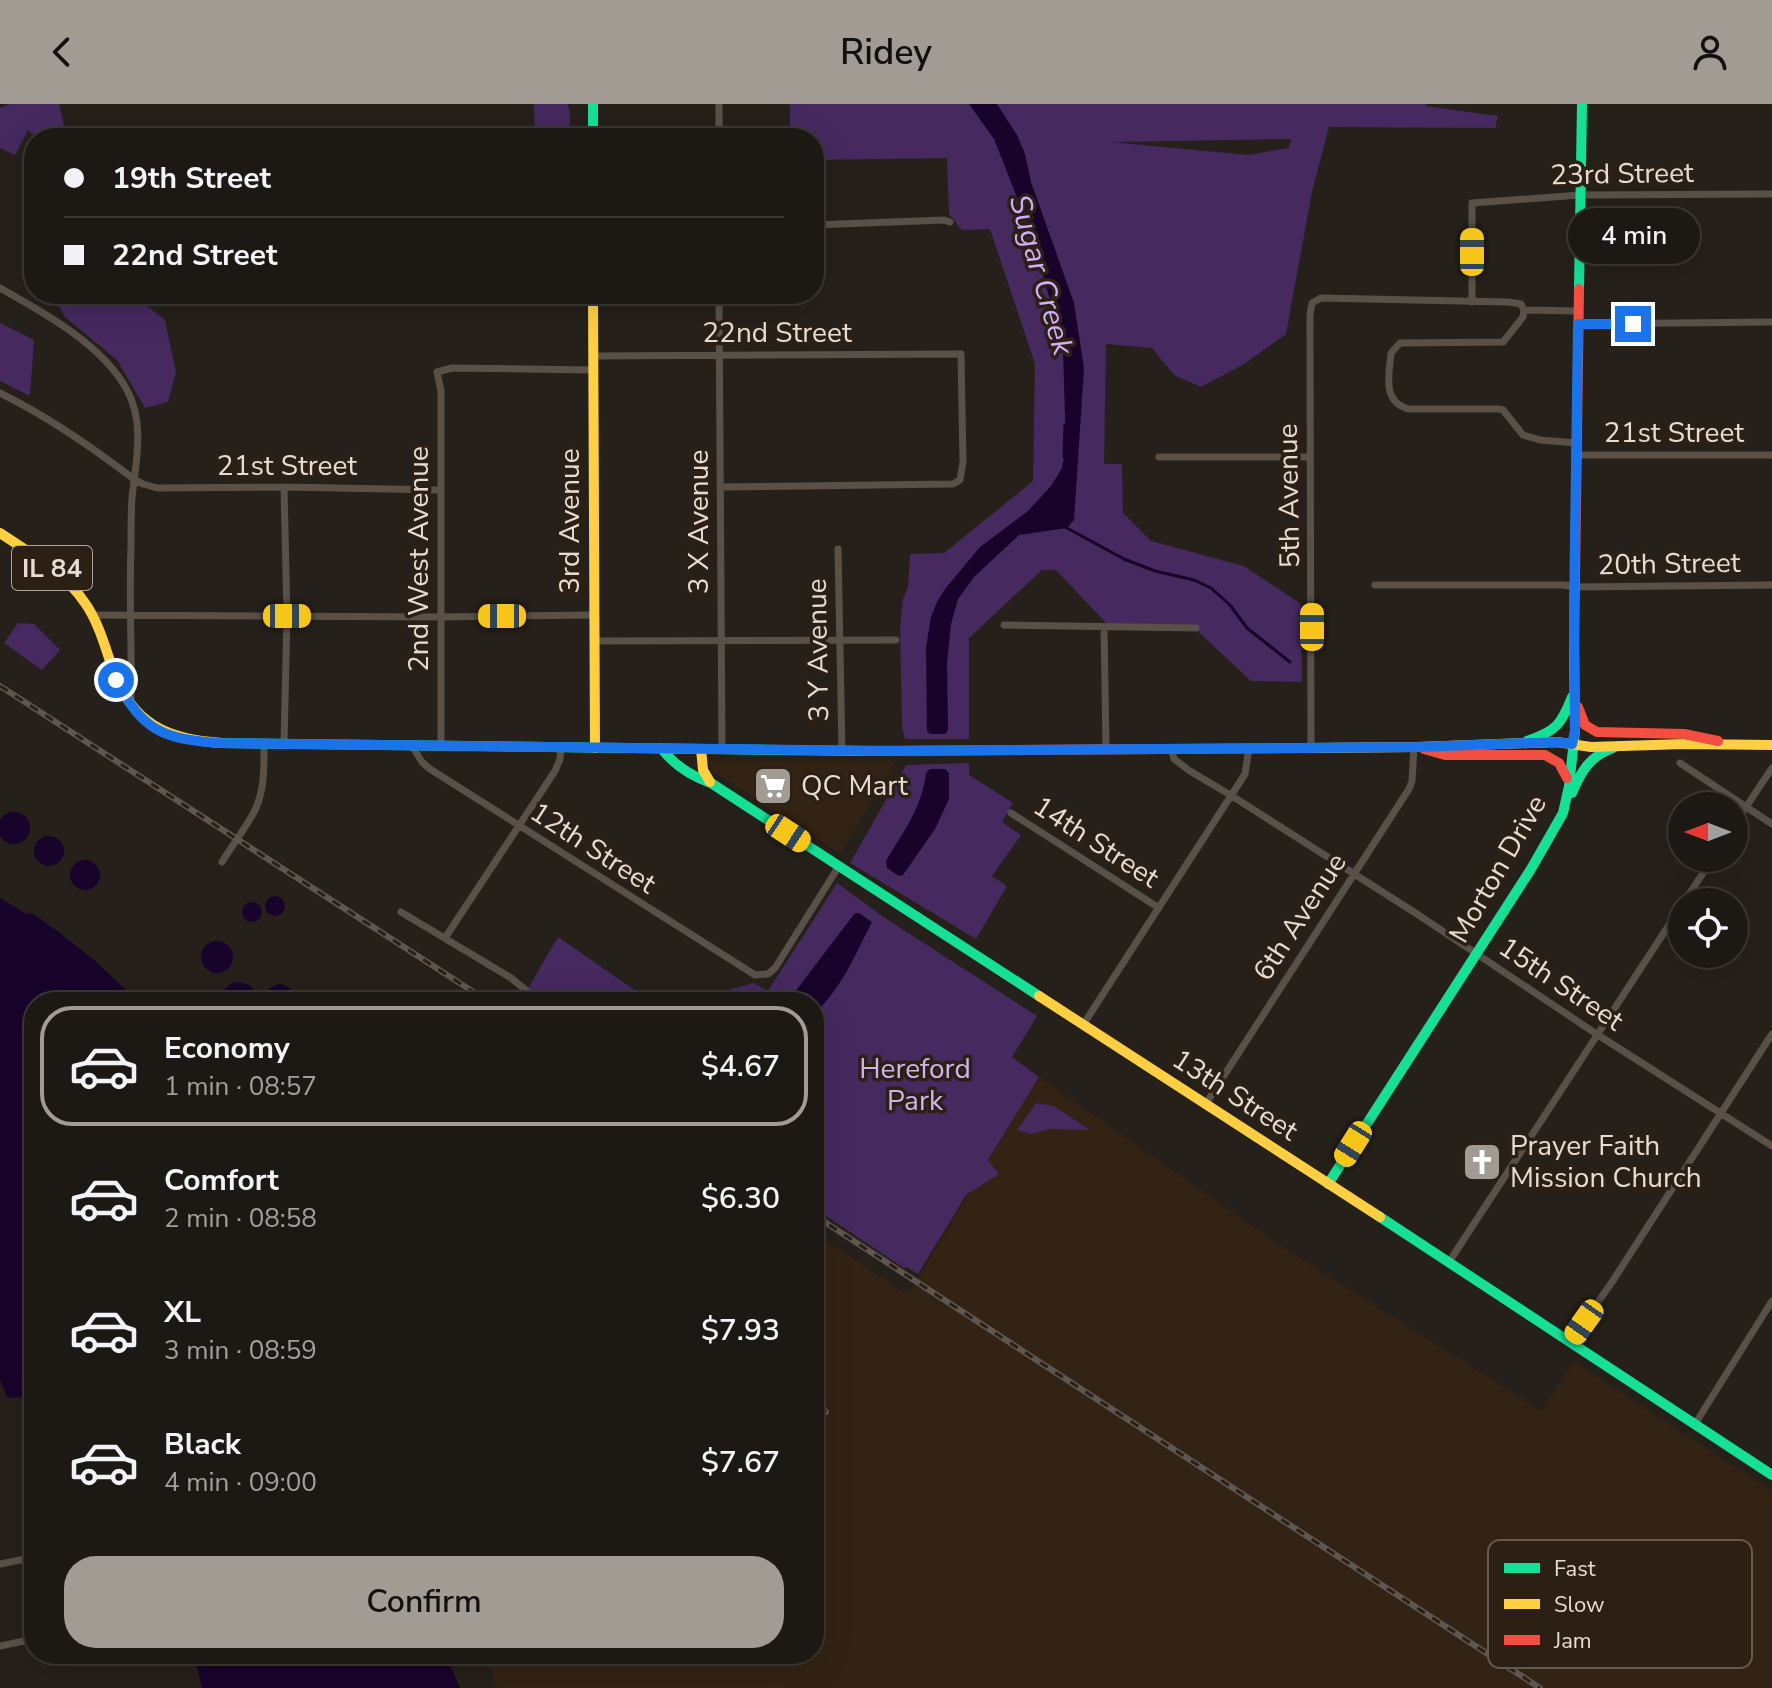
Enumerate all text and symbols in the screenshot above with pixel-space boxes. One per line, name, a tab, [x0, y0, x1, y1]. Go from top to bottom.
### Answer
text: Ridey	[840, 28, 932, 77]
icon: back	[40, 30, 84, 74]
icon: person	[1688, 30, 1732, 74]
street label: 23rd Street	[1550, 154, 1694, 194]
text: 19th Street	[112, 158, 271, 199]
water label: Sugar Creek	[999, 190, 1084, 361]
callout: 4 min	[1567, 208, 1699, 264]
text: 4 min	[1601, 218, 1667, 253]
car	[1460, 228, 1484, 276]
text: 22nd Street	[112, 235, 277, 276]
route end	[1615, 306, 1651, 342]
street label: 22nd Street	[702, 314, 852, 352]
street label: 21st Street	[1604, 414, 1744, 452]
street label: 5th Avenue	[1269, 423, 1309, 569]
street label: 2nd West Avenue	[400, 446, 438, 672]
street label: 21st Street	[217, 447, 357, 485]
street label: 3rd Avenue	[551, 448, 589, 594]
street label: 3 X Avenue	[680, 450, 718, 594]
street label: 20th Street	[1597, 544, 1741, 584]
road number: IL 84	[12, 546, 92, 590]
street label: 3 Y Avenue	[798, 578, 838, 722]
car	[1300, 603, 1324, 651]
car	[263, 604, 311, 628]
car	[478, 604, 526, 628]
route start	[98, 662, 134, 698]
supermarket icon: QC Mart	[752, 765, 794, 807]
place label: QC Mart	[801, 767, 908, 805]
street label: 14th Street	[1026, 787, 1166, 897]
street label: Morton Drive	[1440, 788, 1556, 950]
north arrow	[1668, 792, 1748, 872]
map controls	[1668, 792, 1748, 968]
street label: 12th Street	[523, 793, 663, 903]
car	[761, 810, 815, 856]
street label: 6th Avenue	[1245, 846, 1355, 988]
button: locate	[1668, 888, 1748, 968]
street label: 15th Street	[1491, 928, 1631, 1040]
text: Economy	[164, 1028, 290, 1069]
icon: car	[68, 1030, 140, 1102]
street label: 13th Street	[1165, 1040, 1305, 1150]
text: $4.67	[701, 1046, 780, 1087]
park label: Hereford Park	[859, 1050, 971, 1120]
text: 1 min · 08:57	[164, 1069, 317, 1104]
car	[1330, 1117, 1376, 1171]
place label: Prayer Faith Mission Church	[1510, 1127, 1702, 1197]
church icon: Prayer Faith Mission Church	[1461, 1141, 1503, 1183]
text: Comfort	[164, 1160, 279, 1201]
icon: car	[68, 1162, 140, 1234]
text: $6.30	[701, 1178, 780, 1219]
text: 2 min · 08:58	[164, 1201, 317, 1236]
text: XL	[164, 1292, 201, 1333]
icon: car	[68, 1294, 140, 1366]
car	[1560, 1295, 1608, 1349]
text: $7.93	[701, 1310, 780, 1351]
text: 3 min · 08:59	[164, 1333, 317, 1368]
text: Black	[164, 1424, 241, 1465]
icon: car	[68, 1426, 140, 1498]
text: $7.67	[701, 1442, 780, 1483]
text: 4 min · 09:00	[164, 1465, 317, 1500]
legend	[1488, 1540, 1752, 1668]
text: Fast	[1554, 1554, 1596, 1584]
button: Confirm	[64, 1556, 784, 1648]
text: Slow	[1554, 1590, 1605, 1620]
text: Jam	[1553, 1626, 1592, 1656]

